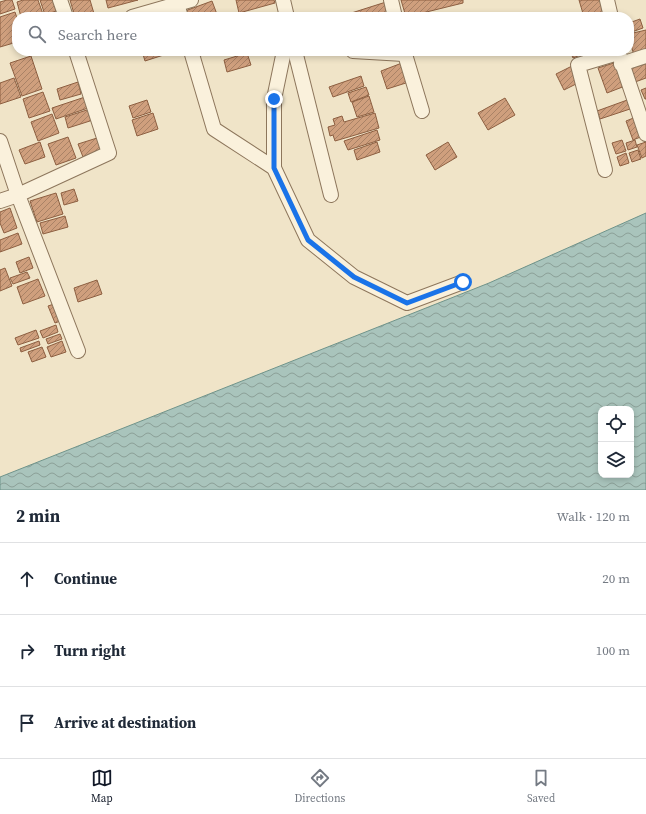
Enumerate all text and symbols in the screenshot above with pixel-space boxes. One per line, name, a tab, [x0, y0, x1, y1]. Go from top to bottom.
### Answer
search box	[12, 12, 634, 56]
icon: search	[26, 23, 48, 45]
text: Search here	[58, 24, 137, 45]
route end	[265, 90, 283, 108]
route start	[454, 273, 472, 291]
map controls	[598, 406, 634, 478]
button: locate	[598, 406, 634, 442]
button: layers	[598, 442, 634, 478]
text: 2 min	[16, 504, 60, 528]
text: Walk · 120 m	[557, 508, 630, 525]
icon: ahead	[16, 568, 38, 590]
text: Continue	[54, 568, 117, 589]
text: 20 m	[602, 570, 630, 587]
icon: right	[16, 640, 38, 662]
text: Turn right	[54, 640, 126, 661]
text: 100 m	[596, 642, 630, 659]
icon: arrive	[16, 712, 38, 734]
text: Arrive at destination	[54, 712, 196, 733]
tab: Map	[91, 767, 113, 806]
tab: Directions	[294, 767, 345, 806]
tab: Saved	[527, 767, 555, 806]

